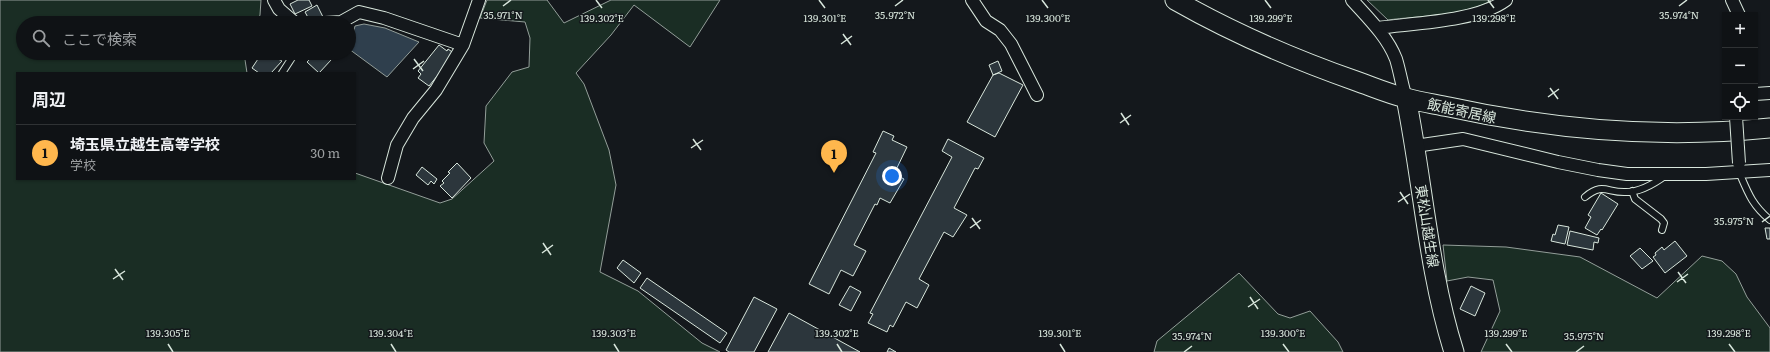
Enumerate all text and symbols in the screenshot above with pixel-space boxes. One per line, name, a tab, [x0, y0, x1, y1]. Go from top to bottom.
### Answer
text: 35.971°N	[483, 7, 523, 22]
text: 35.972°N	[875, 7, 915, 22]
text: 35.974°N	[1659, 7, 1699, 22]
text: 139.302°E	[580, 10, 624, 25]
text: 139.301°E	[804, 10, 846, 25]
text: 139.300°E	[1026, 10, 1070, 25]
text: 139.299°E	[1249, 10, 1293, 25]
text: 139.298°E	[1472, 10, 1516, 25]
map controls	[1722, 12, 1758, 120]
button: +	[1722, 12, 1758, 48]
search box	[16, 16, 356, 60]
icon: search	[30, 27, 52, 49]
text: ここで検索	[62, 27, 137, 50]
button: −	[1722, 48, 1758, 84]
button: locate	[1722, 84, 1758, 120]
text: 周辺	[32, 86, 66, 111]
street label: 飯能寄居線	[1426, 93, 1498, 127]
text: 埼玉県立越生高等学校	[70, 132, 220, 155]
pin: 1	[821, 140, 847, 173]
text: 1	[42, 143, 48, 162]
text: 30 m	[310, 143, 340, 162]
text: 学校	[70, 155, 96, 174]
your location	[882, 166, 902, 186]
street label: 東松山越生線	[1412, 183, 1444, 269]
text: 35.975°N	[1714, 213, 1754, 228]
text: 139.305°E	[146, 325, 190, 340]
text: 139.304°E	[369, 325, 413, 340]
text: 139.303°E	[592, 325, 636, 340]
text: 139.302°E	[815, 325, 859, 340]
text: 139.301°E	[1039, 325, 1081, 340]
text: 139.300°E	[1261, 325, 1305, 340]
text: 139.299°E	[1484, 325, 1528, 340]
text: 139.298°E	[1707, 325, 1751, 340]
text: 35.974°N	[1172, 328, 1212, 343]
text: 35.975°N	[1564, 328, 1604, 343]

